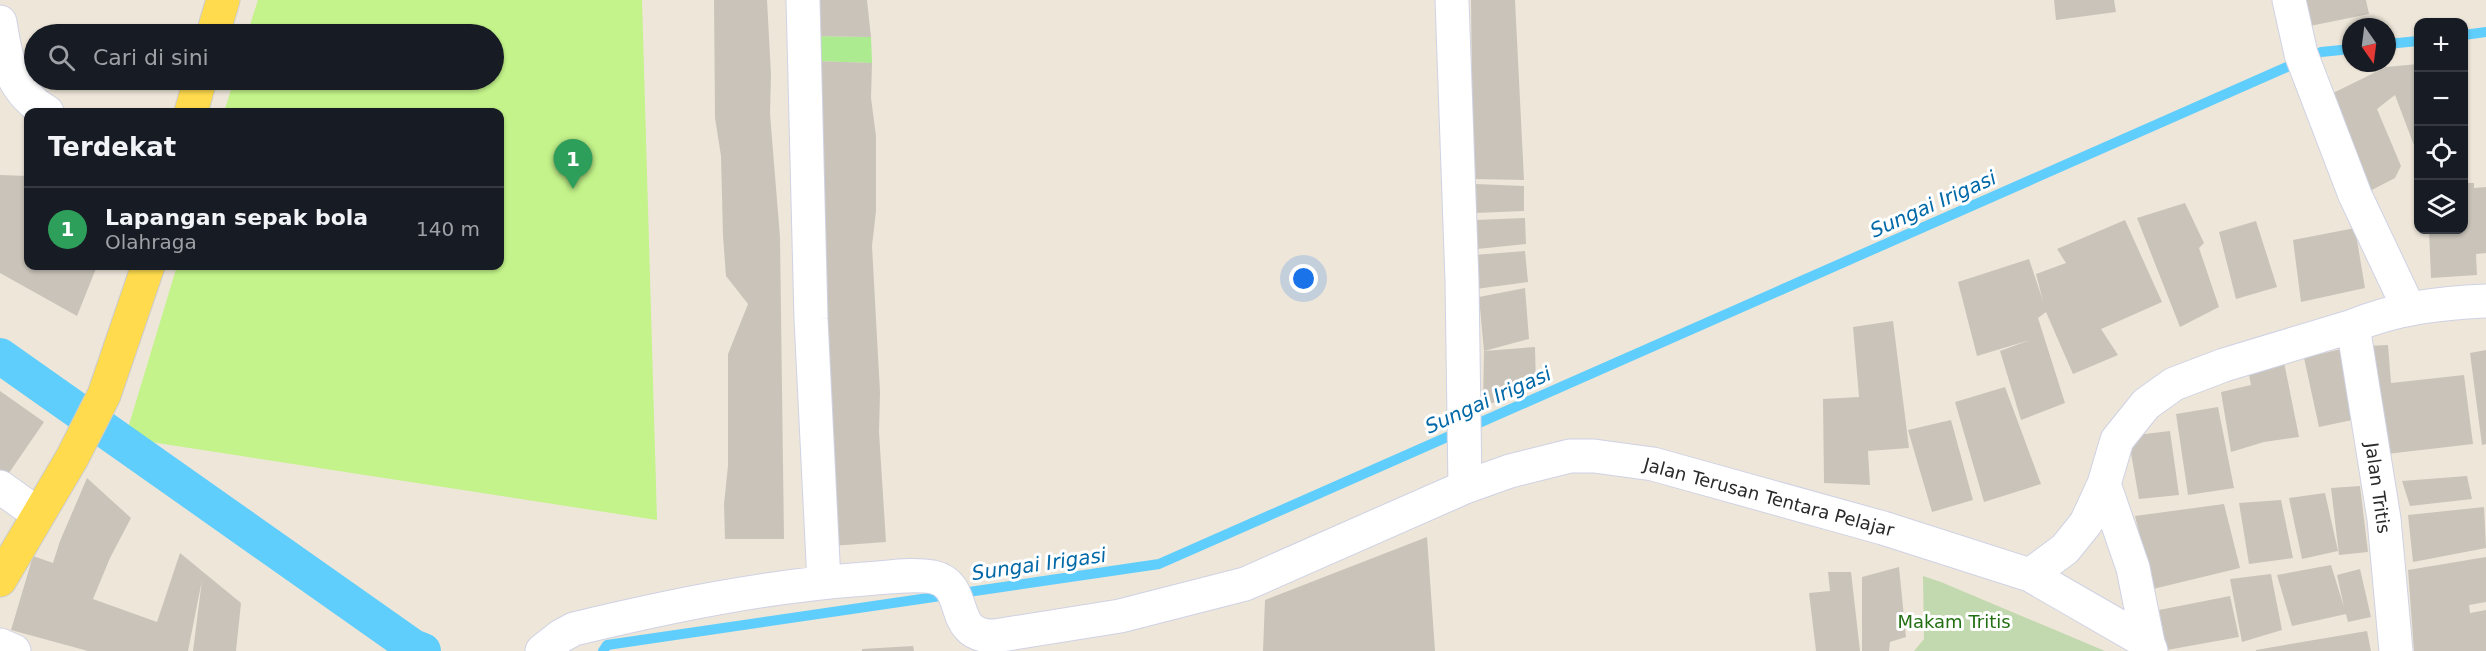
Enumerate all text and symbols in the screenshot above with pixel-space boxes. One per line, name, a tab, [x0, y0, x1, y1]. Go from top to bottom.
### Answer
north arrow	[2342, 18, 2396, 72]
map controls	[2414, 18, 2468, 234]
button: +	[2414, 18, 2468, 72]
search box	[24, 24, 504, 90]
icon: search	[45, 41, 78, 74]
text: Cari di sini	[93, 45, 209, 70]
button: −	[2414, 72, 2468, 126]
button: locate	[2414, 126, 2468, 180]
text: Terdekat	[48, 132, 176, 162]
pin: 1	[554, 140, 592, 189]
water label: Sungai Irigasi	[1866, 165, 2000, 243]
button: layers	[2414, 180, 2468, 234]
text: Lapangan sepak bola	[105, 205, 368, 230]
text: 1	[61, 217, 74, 241]
text: 140 m	[416, 217, 480, 241]
text: Olahraga	[105, 230, 197, 254]
your location	[1289, 264, 1318, 293]
water label: Sungai Irigasi	[1421, 361, 1555, 439]
street label: Jalan Tritis	[2361, 440, 2395, 535]
street label: Jalan Terusan Tentara Pelajar	[1641, 453, 1897, 541]
water label: Sungai Irigasi	[970, 543, 1108, 585]
park label: Makam Tritis	[1897, 611, 2011, 632]

